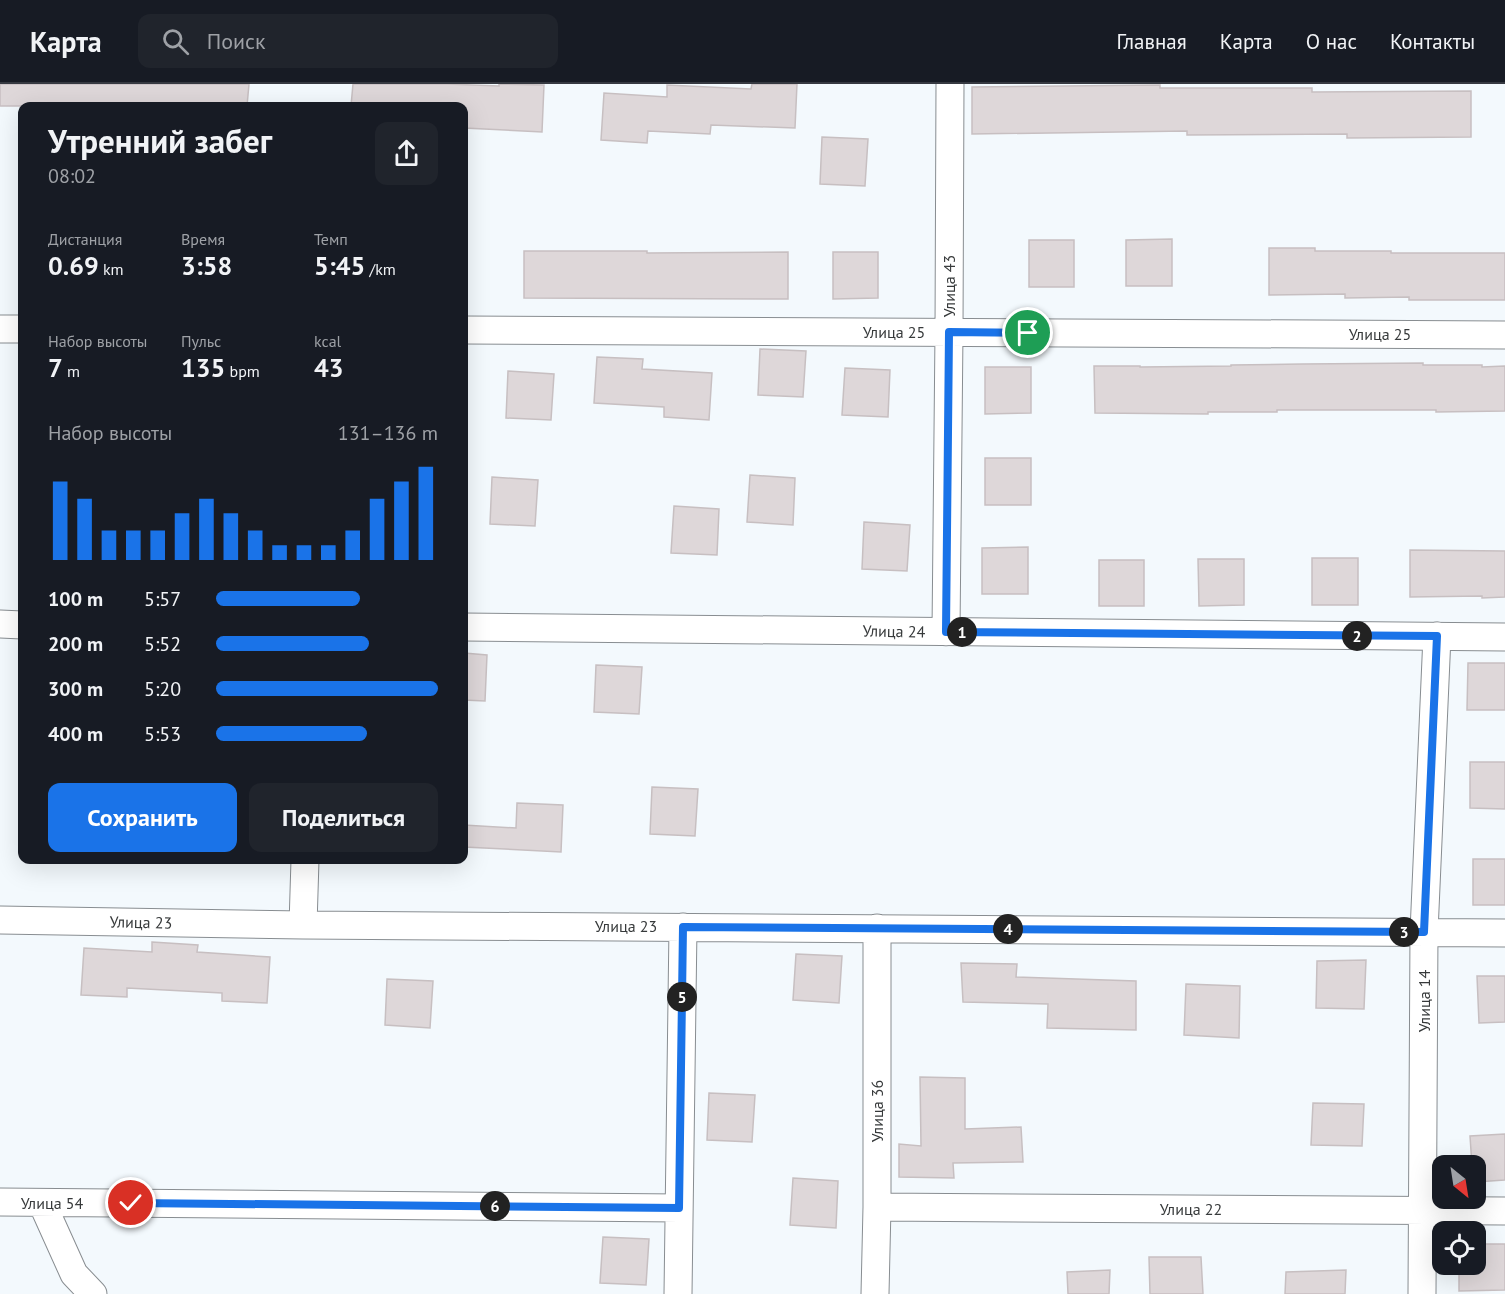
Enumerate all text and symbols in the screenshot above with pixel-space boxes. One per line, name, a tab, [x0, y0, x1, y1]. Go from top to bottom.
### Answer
search box	[138, 14, 558, 68]
text: Карта	[30, 23, 102, 60]
icon: search	[159, 25, 192, 58]
text: Поиск	[207, 27, 266, 55]
text: Главная	[1116, 28, 1187, 55]
text: Карта	[1220, 28, 1273, 55]
text: О нас	[1306, 28, 1357, 55]
text: Контакты	[1390, 28, 1475, 55]
text: Утренний забег	[48, 119, 272, 162]
button: share	[375, 122, 438, 185]
text: 08:02	[48, 163, 96, 189]
text: Дистанция	[48, 229, 122, 249]
text: Время	[181, 229, 225, 249]
text: Темп	[314, 229, 348, 249]
text: 0.69	[48, 249, 99, 282]
text: 3:58	[181, 249, 232, 282]
text: 5:45	[314, 249, 365, 282]
street label: Улица 43	[939, 255, 959, 317]
text: km	[99, 259, 124, 279]
text: /km	[365, 259, 396, 279]
pin	[1002, 307, 1053, 358]
icon: arrive	[1011, 316, 1044, 349]
street label: Улица 25	[863, 322, 925, 342]
street label: Улица 25	[1349, 324, 1411, 344]
text: Набор высоты	[48, 331, 147, 351]
text: Пульс	[181, 331, 221, 351]
text: kcal	[314, 331, 341, 351]
text: 7	[48, 351, 63, 384]
text: 135	[181, 351, 225, 384]
text: 43	[314, 351, 343, 384]
text: m	[63, 361, 80, 381]
text: bpm	[225, 361, 260, 381]
text: Набор высоты	[48, 420, 172, 446]
text: 131–136 m	[338, 420, 438, 446]
text: 100 m	[48, 586, 103, 612]
text: 5:57	[144, 586, 181, 612]
pin: 1	[947, 617, 977, 647]
street label: Улица 24	[863, 620, 926, 642]
pin: 2	[1342, 621, 1372, 651]
text: 1	[957, 622, 967, 642]
text: 2	[1352, 626, 1362, 646]
text: 200 m	[48, 631, 103, 657]
text: 5:52	[144, 631, 181, 657]
text: 300 m	[48, 676, 103, 702]
text: 5:20	[144, 676, 181, 702]
text: 400 m	[48, 721, 103, 747]
text: 5:53	[144, 721, 181, 747]
button: Сохранить	[48, 783, 237, 852]
button: Поделиться	[249, 783, 438, 852]
street label: Улица 23	[110, 911, 172, 933]
pin: 4	[993, 914, 1023, 944]
street label: Улица 23	[595, 916, 657, 936]
pin: 3	[1389, 917, 1419, 947]
text: 4	[1003, 919, 1013, 939]
text: 3	[1399, 922, 1409, 942]
street label: Улица 14	[1414, 969, 1434, 1032]
pin: 5	[667, 982, 697, 1012]
text: 5	[677, 987, 687, 1007]
street label: Улица 36	[867, 1080, 887, 1142]
north arrow	[1432, 1155, 1486, 1209]
map controls	[1432, 1155, 1486, 1275]
pin	[105, 1177, 156, 1228]
icon: check	[114, 1186, 147, 1219]
pin: 6	[480, 1191, 510, 1221]
street label: Улица 54	[21, 1193, 84, 1213]
text: 6	[490, 1196, 500, 1216]
street label: Улица 22	[1160, 1199, 1222, 1219]
button: locate	[1432, 1221, 1486, 1275]

